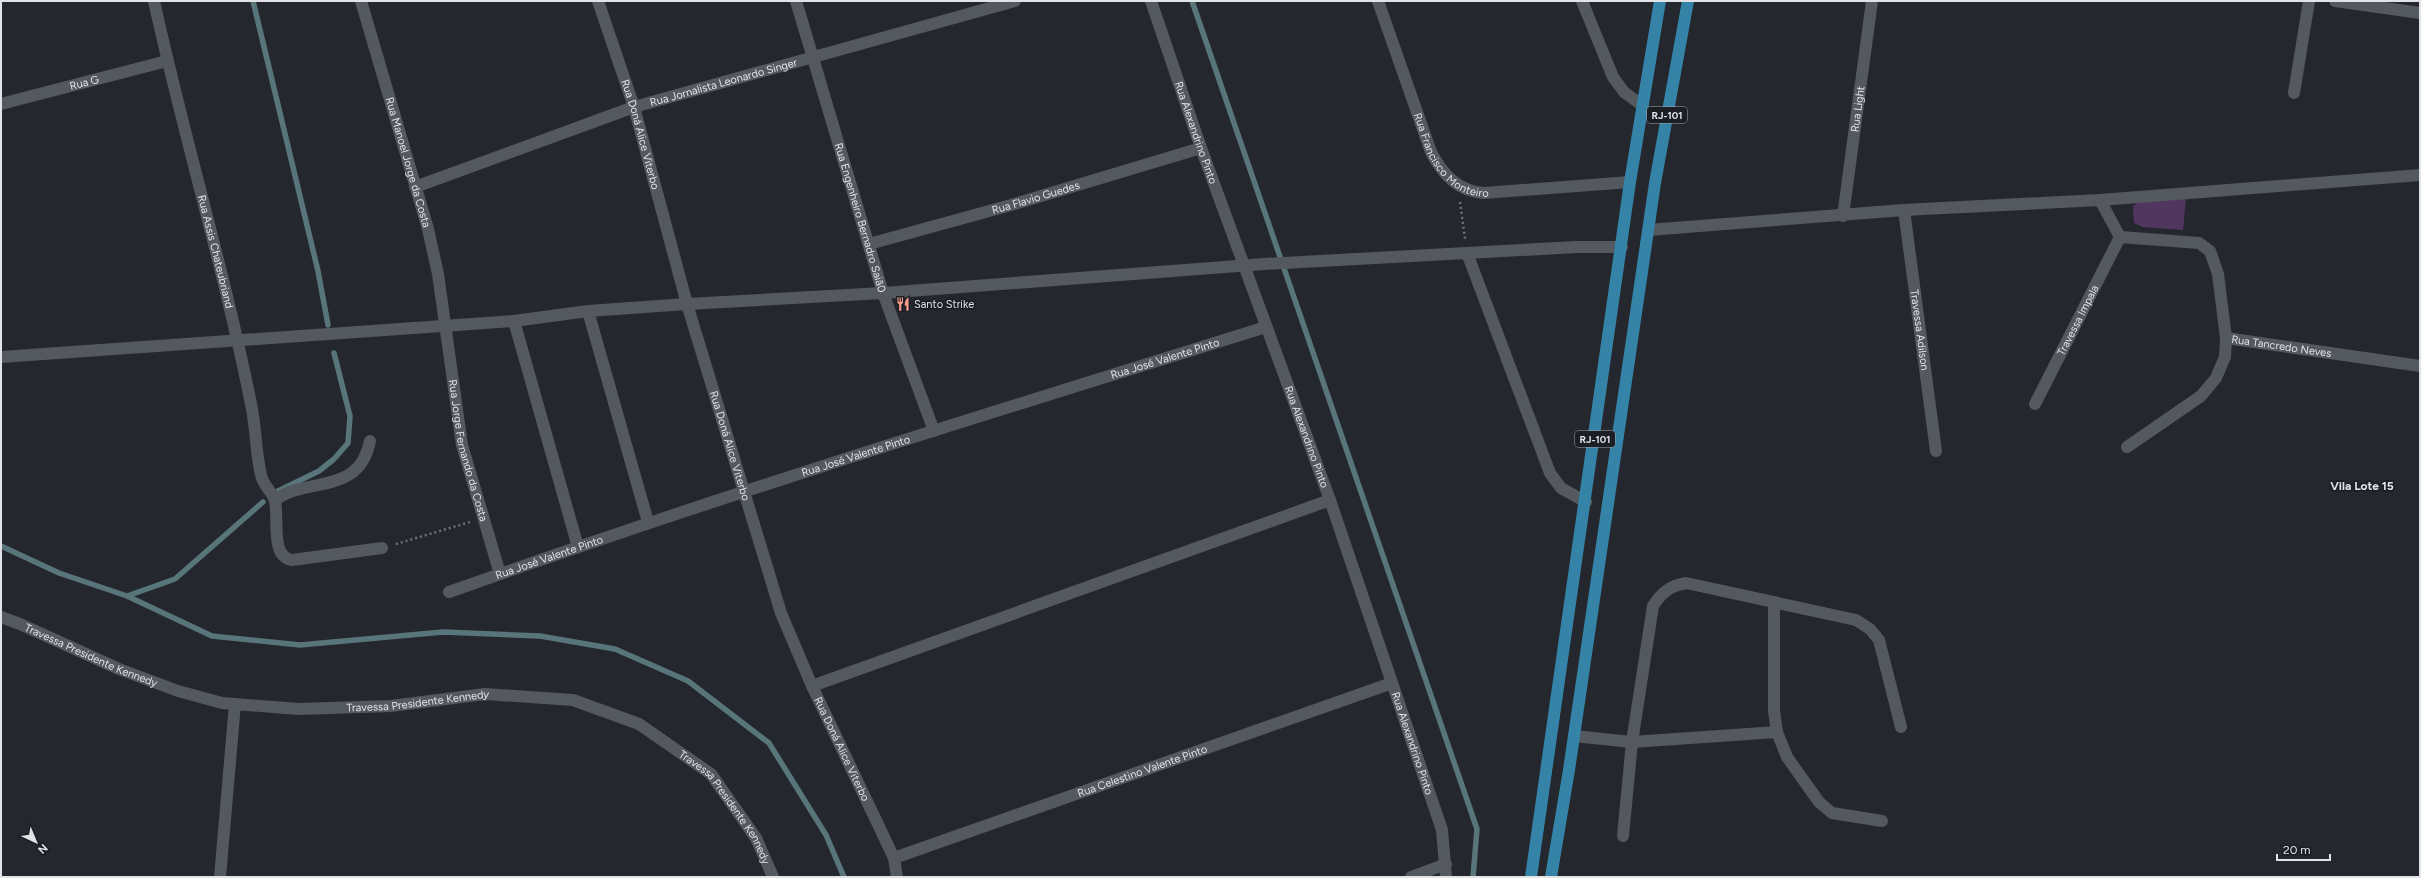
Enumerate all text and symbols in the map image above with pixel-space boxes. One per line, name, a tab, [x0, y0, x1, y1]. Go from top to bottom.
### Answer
street label: Rua Jornalista Leonardo Singer	[648, 55, 799, 109]
street label: Rua G	[68, 72, 100, 92]
street label: Rua Doná Alice Viterbo	[619, 78, 662, 191]
street label: Rua Alexandrino Pinto	[1172, 80, 1220, 186]
street label: Rua Light	[1848, 85, 1867, 133]
street label: Rua Manoel Jorge da Costa	[383, 96, 434, 229]
road number: RJ-101	[1647, 107, 1687, 123]
street label: Rua Francisco Monteiro	[1411, 111, 1489, 200]
street label: Rua Engenheiro Bernadro Saiā0	[832, 141, 889, 294]
street label: Rua Flavio Guedes	[990, 178, 1081, 216]
street label: Rua Assis Chateubriand	[195, 193, 236, 310]
street label: Travessa Impala	[2054, 283, 2101, 358]
street label: Travessa Adilson	[1908, 289, 1932, 371]
restaurant icon: Santo Strike	[895, 296, 911, 312]
place label: Santo Strike	[914, 298, 974, 311]
street label: Rua Tancredo Neves	[2231, 332, 2332, 360]
street label: Rua José Valente Pinto	[1109, 335, 1221, 381]
street label: Rua Jorge Fernando da Costa	[446, 379, 491, 523]
street label: Rua Alexandrino Pinto	[1282, 384, 1332, 490]
street label: Rua Doná Alice Viterbo	[707, 389, 753, 502]
road number: RJ-101	[1575, 431, 1615, 447]
street label: Rua José Valente Pinto	[800, 432, 912, 479]
district label: Vila Lote 15	[2330, 479, 2394, 493]
street label: Rua José Valente Pinto	[493, 533, 605, 582]
street label: Travessa Presidente Kennedy	[23, 621, 160, 689]
street label: Travessa Presidente Kennedy	[346, 687, 490, 714]
street label: Rua Alexandrino Pinto	[1389, 690, 1436, 796]
street label: Rua Doná Alice Viterbo	[812, 695, 872, 803]
street label: Rua Celestino Valente Pinto	[1075, 742, 1209, 800]
street label: Travessa Presidente Kennedy	[677, 747, 773, 866]
north arrow	[16, 822, 56, 862]
scale bar	[2277, 836, 2330, 862]
text: N	[35, 841, 50, 856]
text: 20 m	[2283, 843, 2311, 857]

